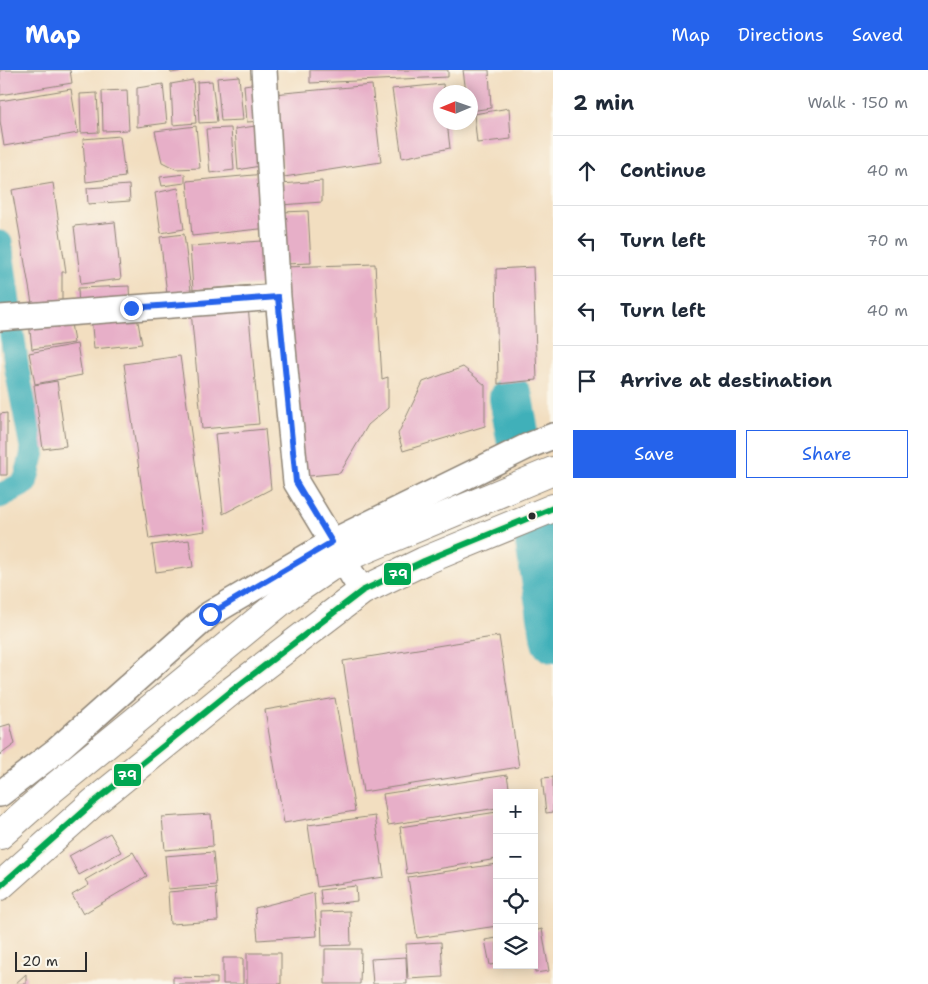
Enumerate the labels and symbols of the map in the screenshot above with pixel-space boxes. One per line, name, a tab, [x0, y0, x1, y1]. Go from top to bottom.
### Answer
north arrow	[433, 85, 478, 130]
route end	[120, 297, 143, 320]
unlabelled marker	[527, 511, 537, 521]
line badge: 79	[383, 562, 412, 586]
text: 79	[388, 565, 408, 583]
route start	[199, 603, 222, 626]
line badge: 79	[113, 763, 142, 787]
text: 79	[117, 766, 137, 784]
scale bar	[15, 949, 88, 972]

